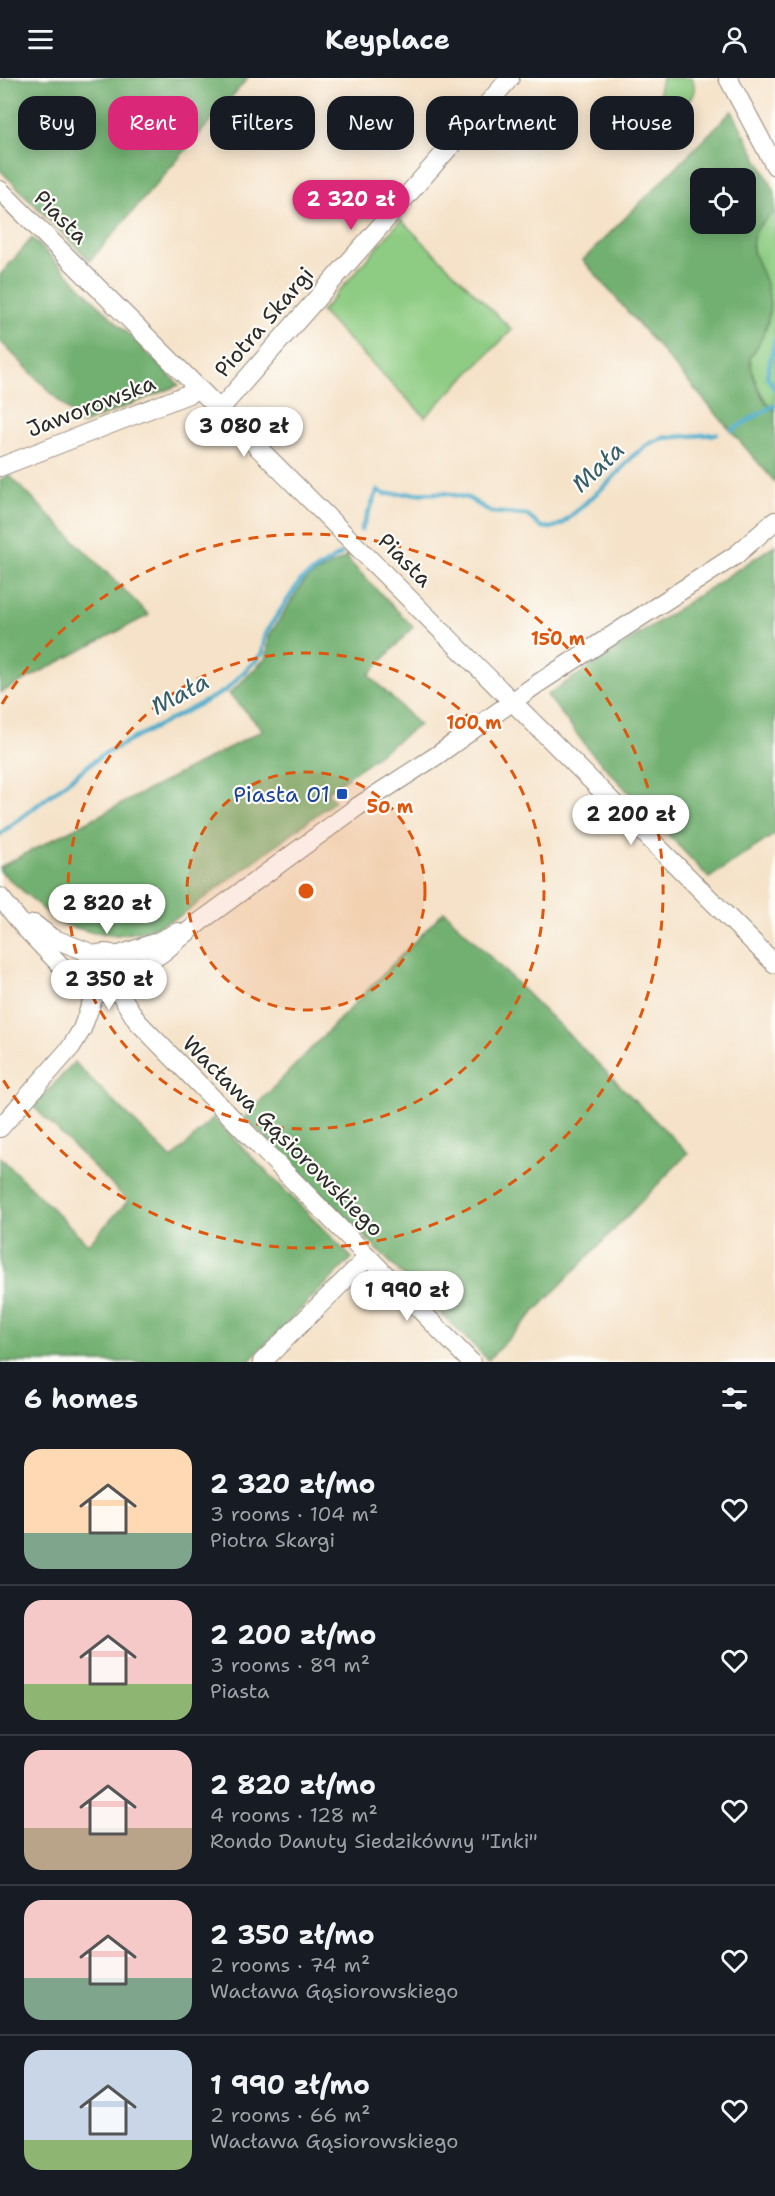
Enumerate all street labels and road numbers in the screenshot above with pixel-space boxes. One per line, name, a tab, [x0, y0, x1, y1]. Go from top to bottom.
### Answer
street label: Piasta	[28, 184, 95, 251]
street label: Piotra Skargi	[208, 261, 320, 383]
street label: Jaworowska	[23, 368, 160, 444]
street label: Piasta	[372, 527, 439, 594]
street label: Wacława Gąsiorowskiego	[176, 1029, 390, 1243]

